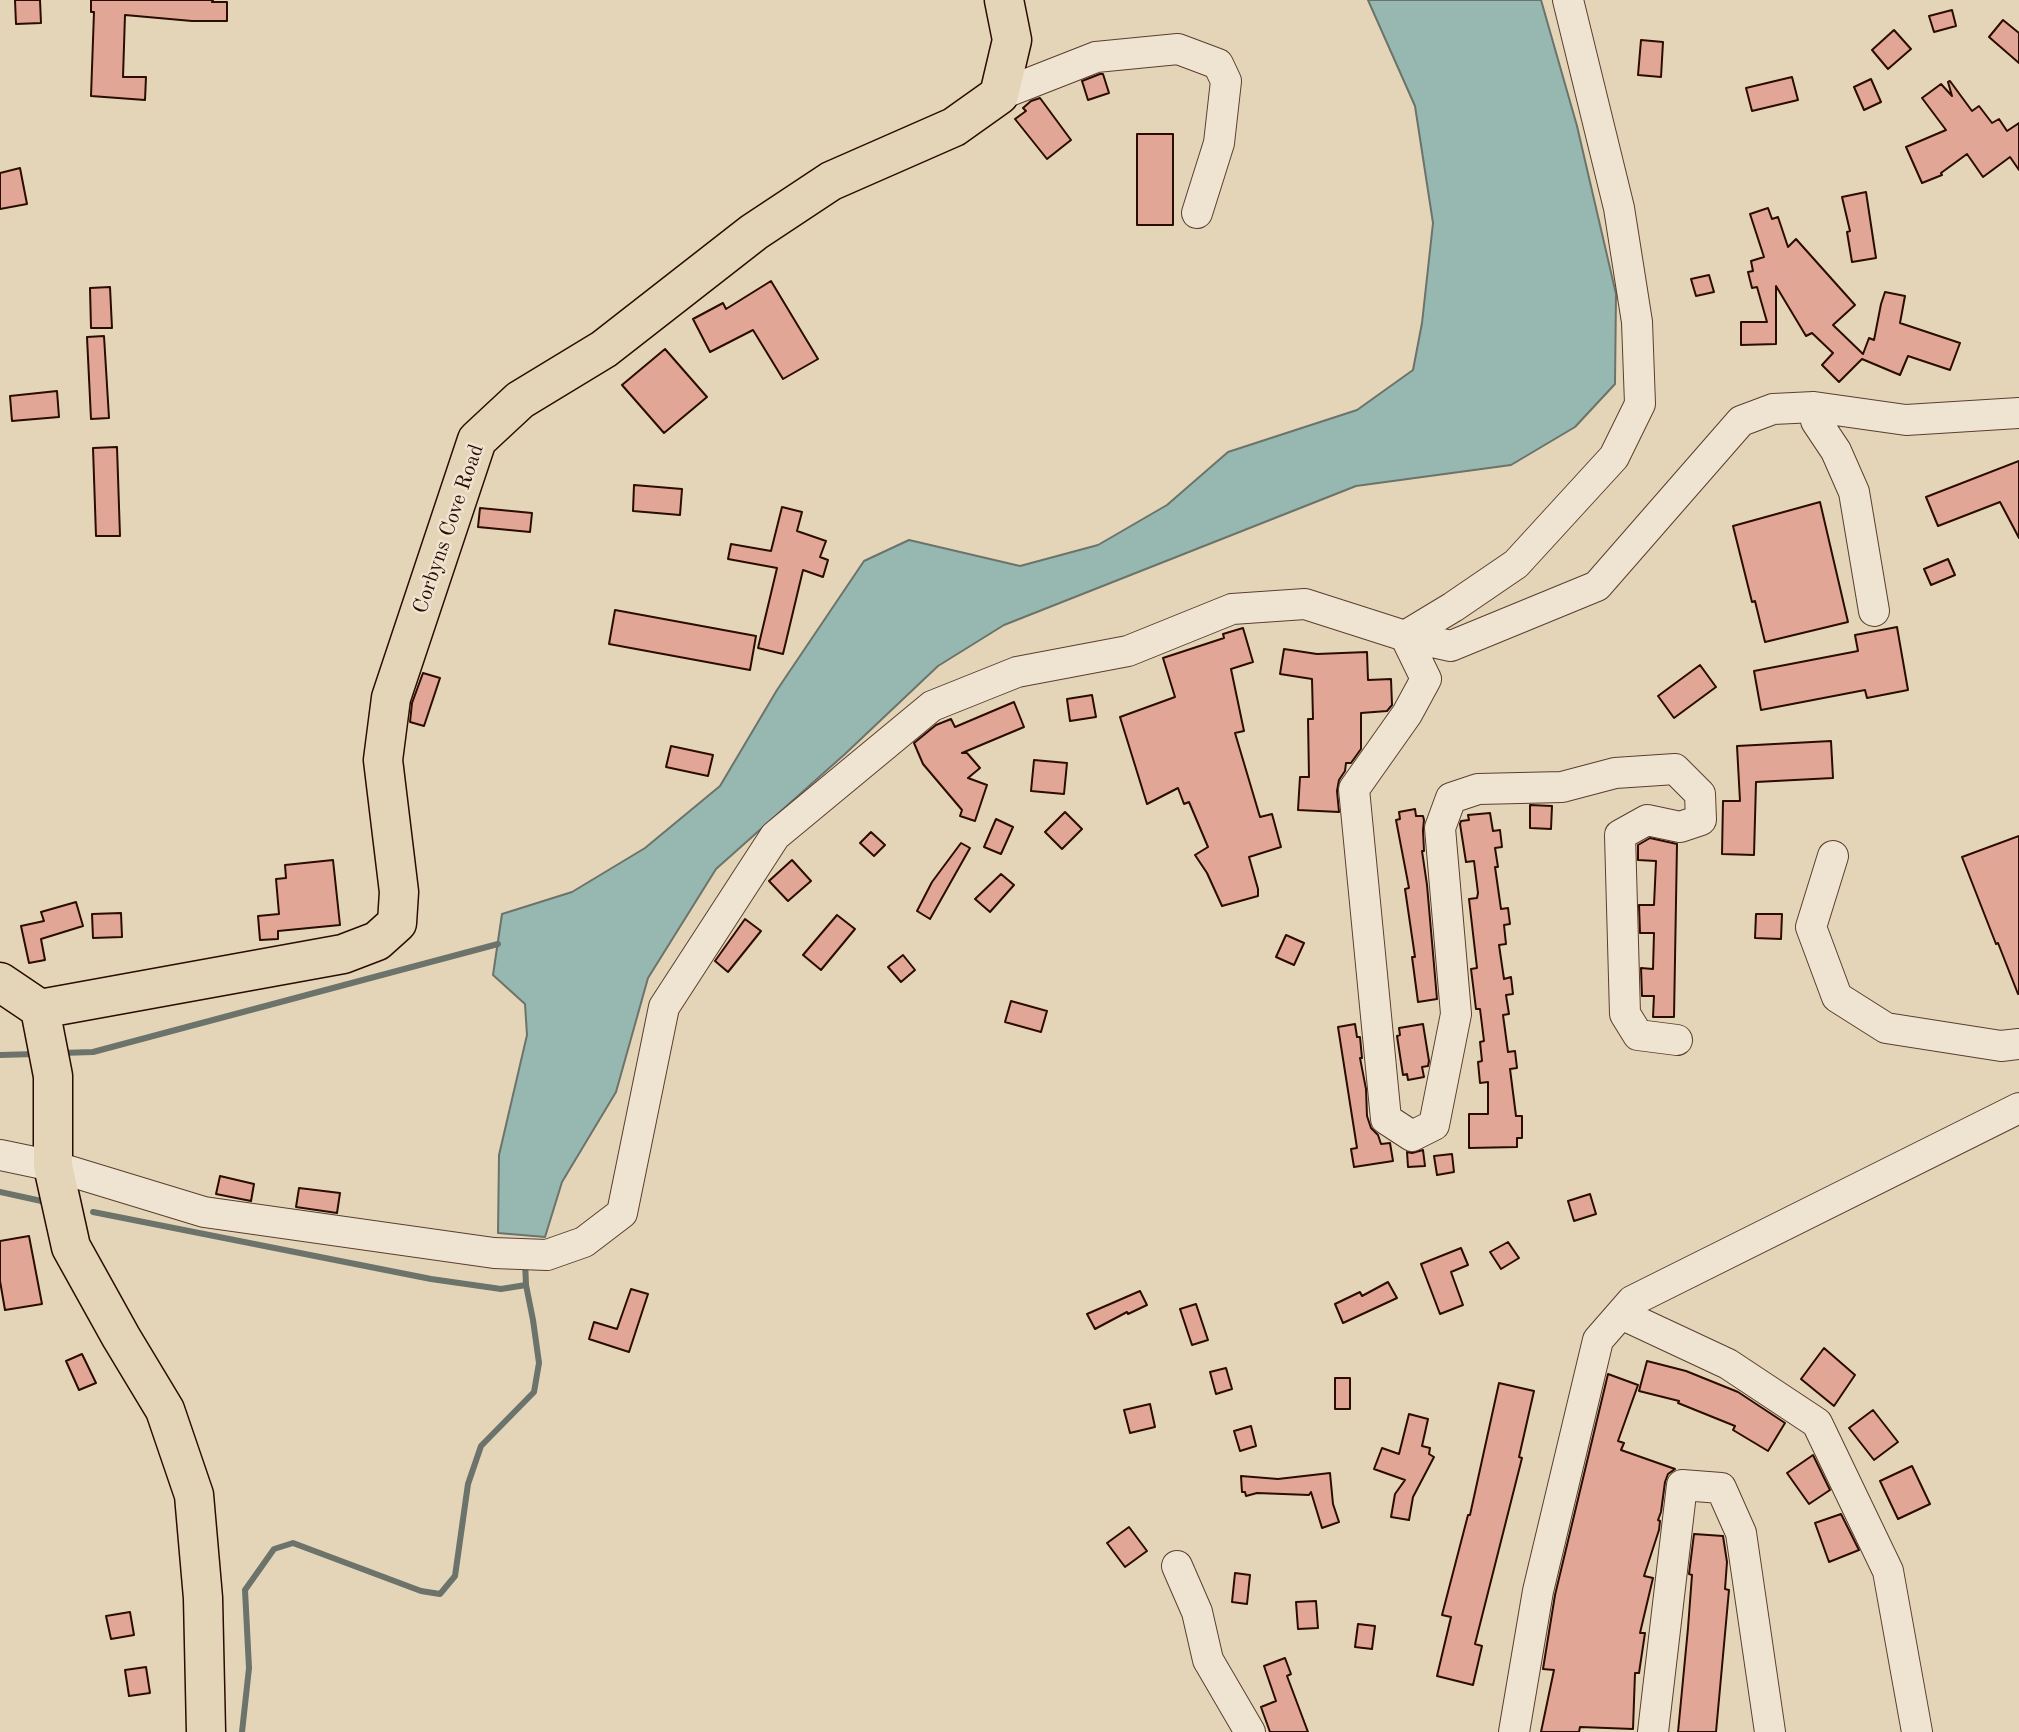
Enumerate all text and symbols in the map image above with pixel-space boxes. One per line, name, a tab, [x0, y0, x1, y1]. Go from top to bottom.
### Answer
street label: Corbyns Cove Road	[408, 441, 490, 617]

